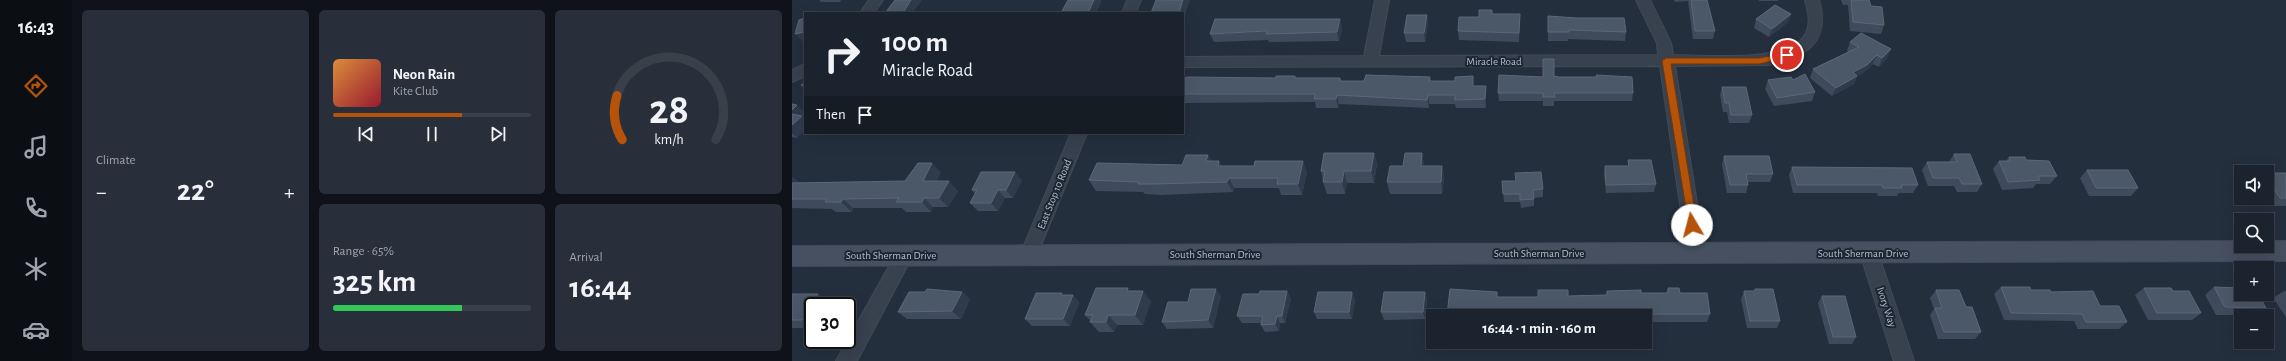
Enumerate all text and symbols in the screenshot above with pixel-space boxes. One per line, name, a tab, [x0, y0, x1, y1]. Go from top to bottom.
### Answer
text: 16:43	[18, 19, 54, 37]
icon: right	[816, 28, 868, 80]
text: 100 m	[882, 29, 948, 57]
pin	[1770, 38, 1804, 72]
icon: arrive	[1776, 44, 1798, 66]
street label: Miracle Road	[1466, 56, 1522, 67]
text: Miracle Road	[882, 62, 973, 80]
text: Neon Rain	[393, 67, 455, 82]
icon: directions	[22, 72, 50, 100]
text: Kite Club	[393, 85, 438, 98]
text: 28	[649, 90, 689, 131]
icon: arrive	[854, 104, 876, 126]
text: Then	[816, 107, 846, 122]
icon: previous	[355, 123, 377, 145]
icon: pause	[421, 123, 443, 145]
icon: next	[487, 123, 509, 145]
icon: music	[22, 133, 50, 161]
text: km/h	[654, 133, 683, 147]
text: Climate	[96, 154, 135, 167]
street label: East Stop 10 Road	[1035, 157, 1074, 231]
map controls	[2234, 165, 2274, 349]
button: sound	[2234, 165, 2274, 205]
text: 22°	[177, 176, 214, 206]
text: −	[96, 181, 107, 203]
text: +	[284, 181, 295, 203]
icon: phone	[22, 194, 50, 222]
position arrow	[1671, 204, 1713, 246]
button: search	[2234, 213, 2274, 253]
text: Range · 65%	[333, 245, 394, 258]
street label: South Sherman Drive	[1494, 248, 1584, 259]
street label: South Sherman Drive	[1818, 248, 1908, 259]
street label: South Sherman Drive	[1170, 249, 1260, 260]
street label: South Sherman Drive	[846, 250, 936, 261]
text: Arrival	[569, 251, 603, 264]
icon: climate	[22, 255, 50, 283]
button: +	[2234, 261, 2274, 301]
text: 325 km	[333, 267, 416, 297]
text: 16:44	[569, 273, 632, 303]
street label: Ivory Way	[1875, 286, 1898, 329]
speed limit sign: 30	[804, 297, 856, 349]
button: −	[2234, 309, 2274, 349]
icon: car	[22, 316, 50, 344]
text: 16:44 · 1 min · 160 m	[1482, 321, 1596, 336]

